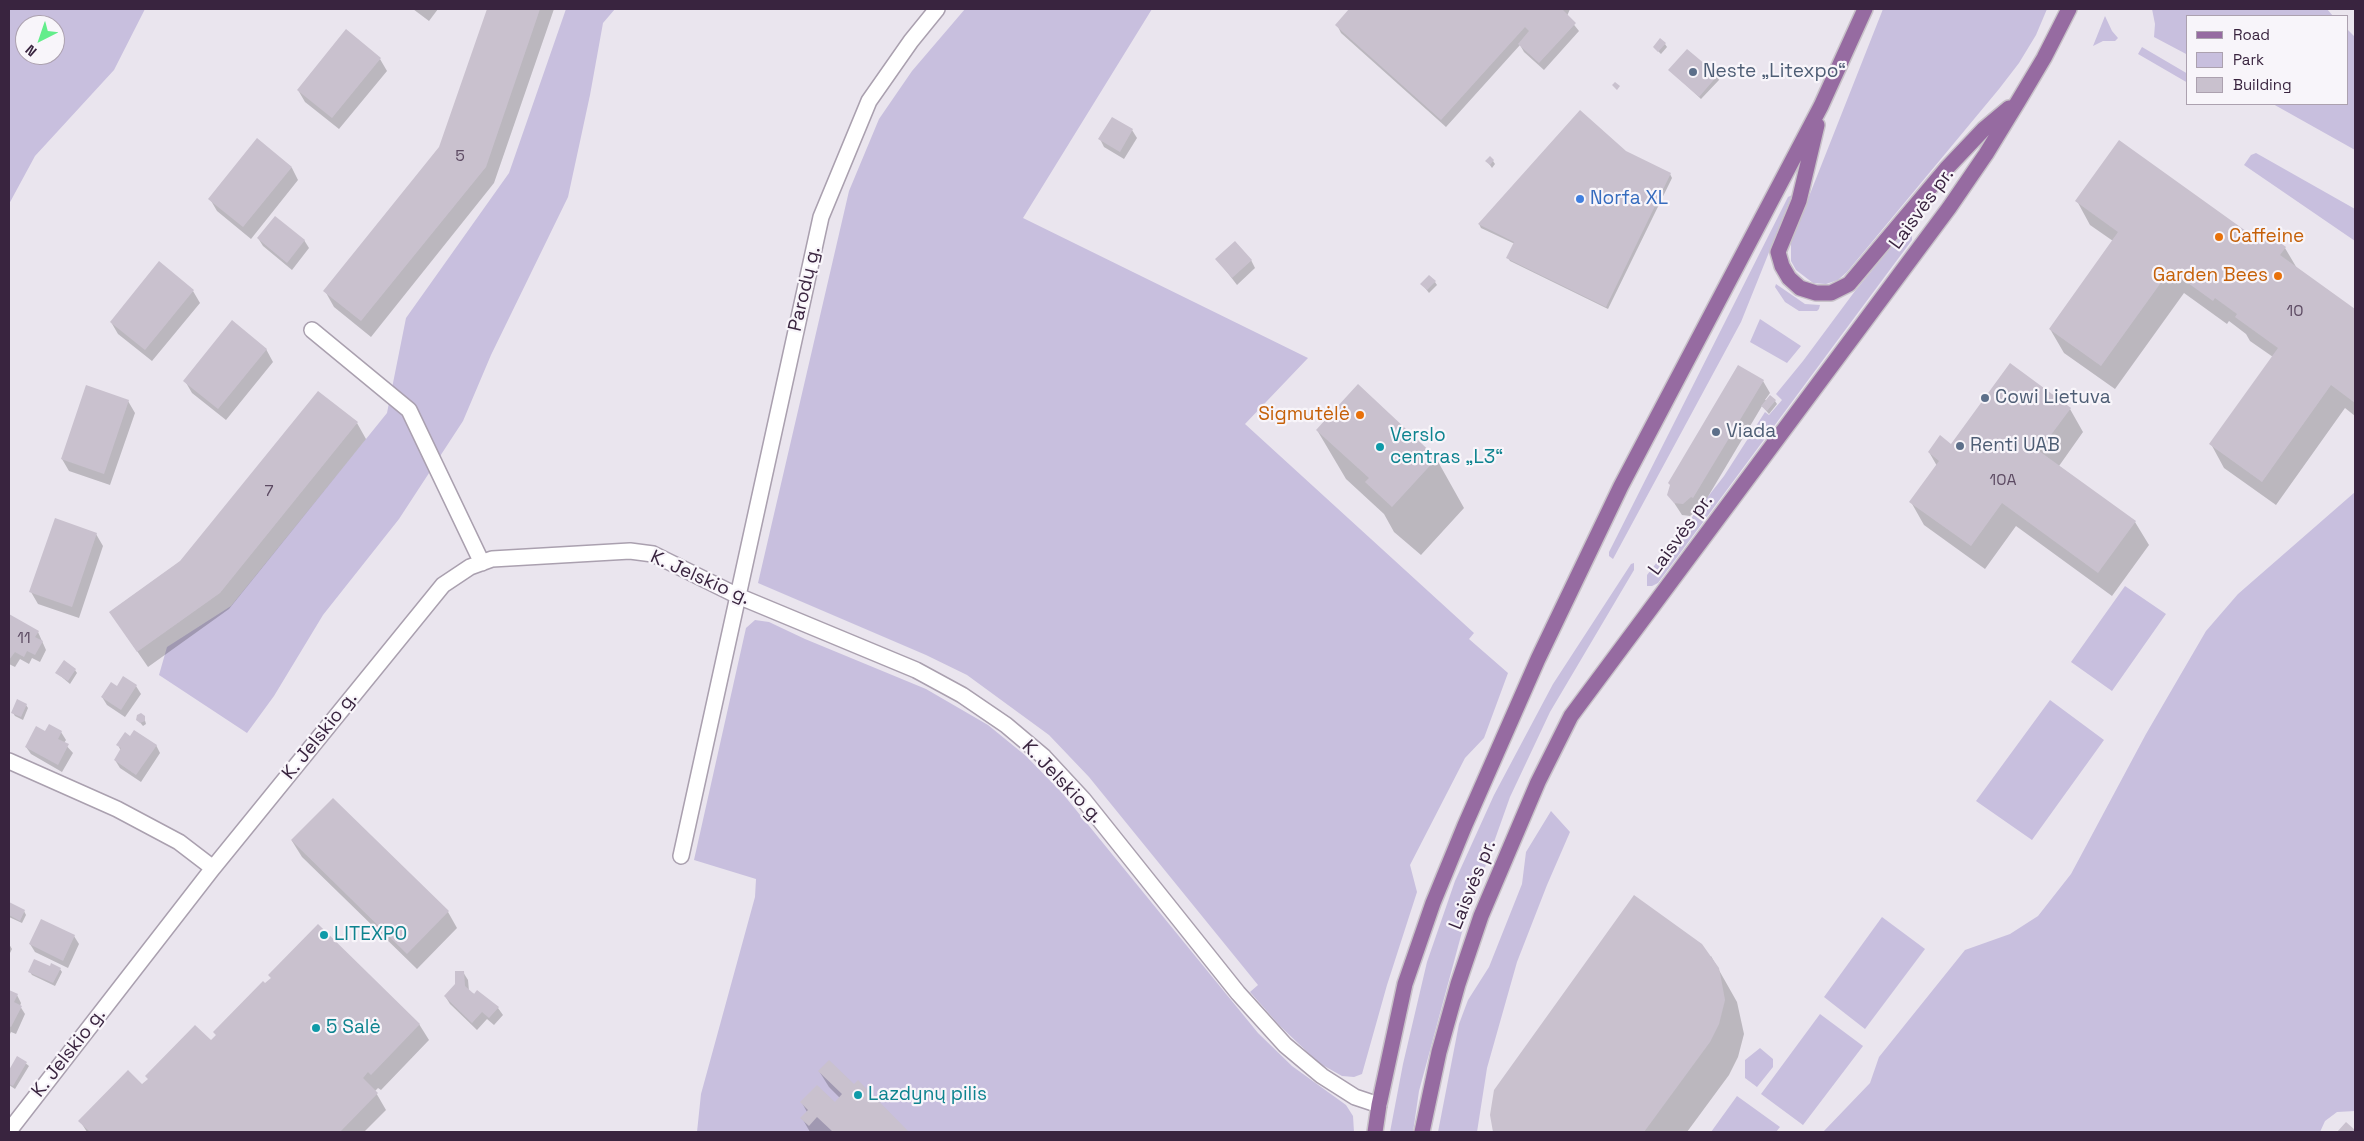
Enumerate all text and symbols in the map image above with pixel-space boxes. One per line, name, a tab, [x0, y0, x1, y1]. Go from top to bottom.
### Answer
north arrow	[15, 15, 65, 65]
legend	[2186, 15, 2349, 105]
text: Road	[2233, 25, 2270, 44]
text: N	[21, 41, 40, 60]
text: Park	[2233, 50, 2264, 69]
place label: Neste „Litexpo“	[1703, 61, 1846, 83]
marker: Neste „Litexpo“	[1687, 66, 1699, 78]
text: Building	[2233, 75, 2292, 94]
house number: 5	[455, 147, 465, 167]
street label: Laisvės pr.	[1885, 164, 1959, 254]
place label: Norfa XL	[1590, 188, 1668, 210]
marker: Norfa XL	[1574, 193, 1586, 205]
place label: Caffeine	[2229, 226, 2304, 248]
marker: Caffeine	[2213, 231, 2225, 243]
street label: Parodų g.	[784, 244, 826, 334]
place label: Garden Bees	[2153, 265, 2268, 287]
marker: Garden Bees	[2272, 270, 2284, 282]
house number: 10	[2287, 302, 2303, 322]
place label: Cowi Lietuva	[1995, 387, 2111, 409]
marker: Cowi Lietuva	[1979, 392, 1991, 404]
place label: Sigmutėlė	[1258, 404, 1350, 426]
marker: Sigmutėlė	[1354, 409, 1366, 421]
place label: Viada	[1726, 421, 1776, 443]
place label: Verslo centras „L3“	[1390, 425, 1503, 469]
marker: Viada	[1710, 426, 1722, 438]
place label: Renti UAB	[1970, 435, 2060, 457]
marker: Renti UAB	[1954, 440, 1966, 452]
marker: Verslo centras „L3“	[1374, 441, 1386, 453]
house number: 10A	[1989, 471, 2017, 491]
house number: 7	[264, 482, 274, 502]
street label: Laisvės pr.	[1644, 490, 1718, 580]
street label: K. Jelskio g.	[647, 546, 753, 610]
house number: 11	[17, 629, 31, 649]
street label: K. Jelskio g.	[278, 687, 362, 785]
street label: K. Jelskio g.	[1017, 736, 1107, 828]
street label: Laisvės pr.	[1445, 837, 1501, 933]
place label: LITEXPO	[334, 924, 407, 946]
marker: LITEXPO	[318, 929, 330, 941]
street label: K. Jelskio g.	[27, 1004, 111, 1102]
place label: 5 Salė	[326, 1017, 381, 1039]
marker: 5 Salė	[310, 1022, 322, 1034]
place label: Lazdynų pilis	[868, 1084, 987, 1106]
marker: Lazdynų pilis	[852, 1089, 864, 1101]

